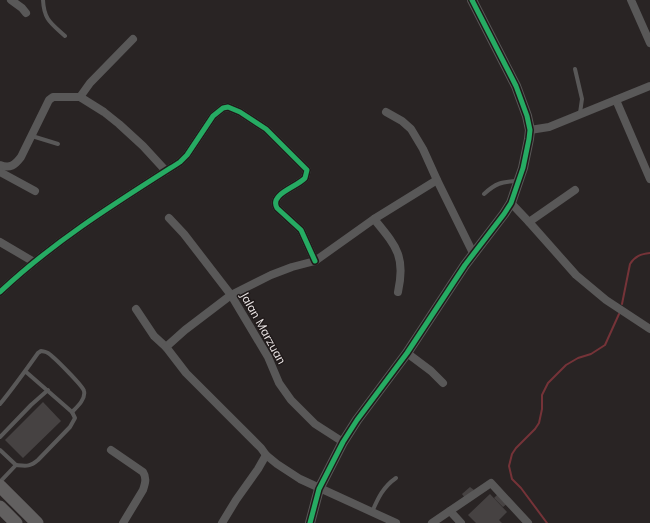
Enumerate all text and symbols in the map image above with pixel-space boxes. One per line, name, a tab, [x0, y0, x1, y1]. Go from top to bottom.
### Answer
street label: Jalan Marzuan	[237, 289, 290, 367]

